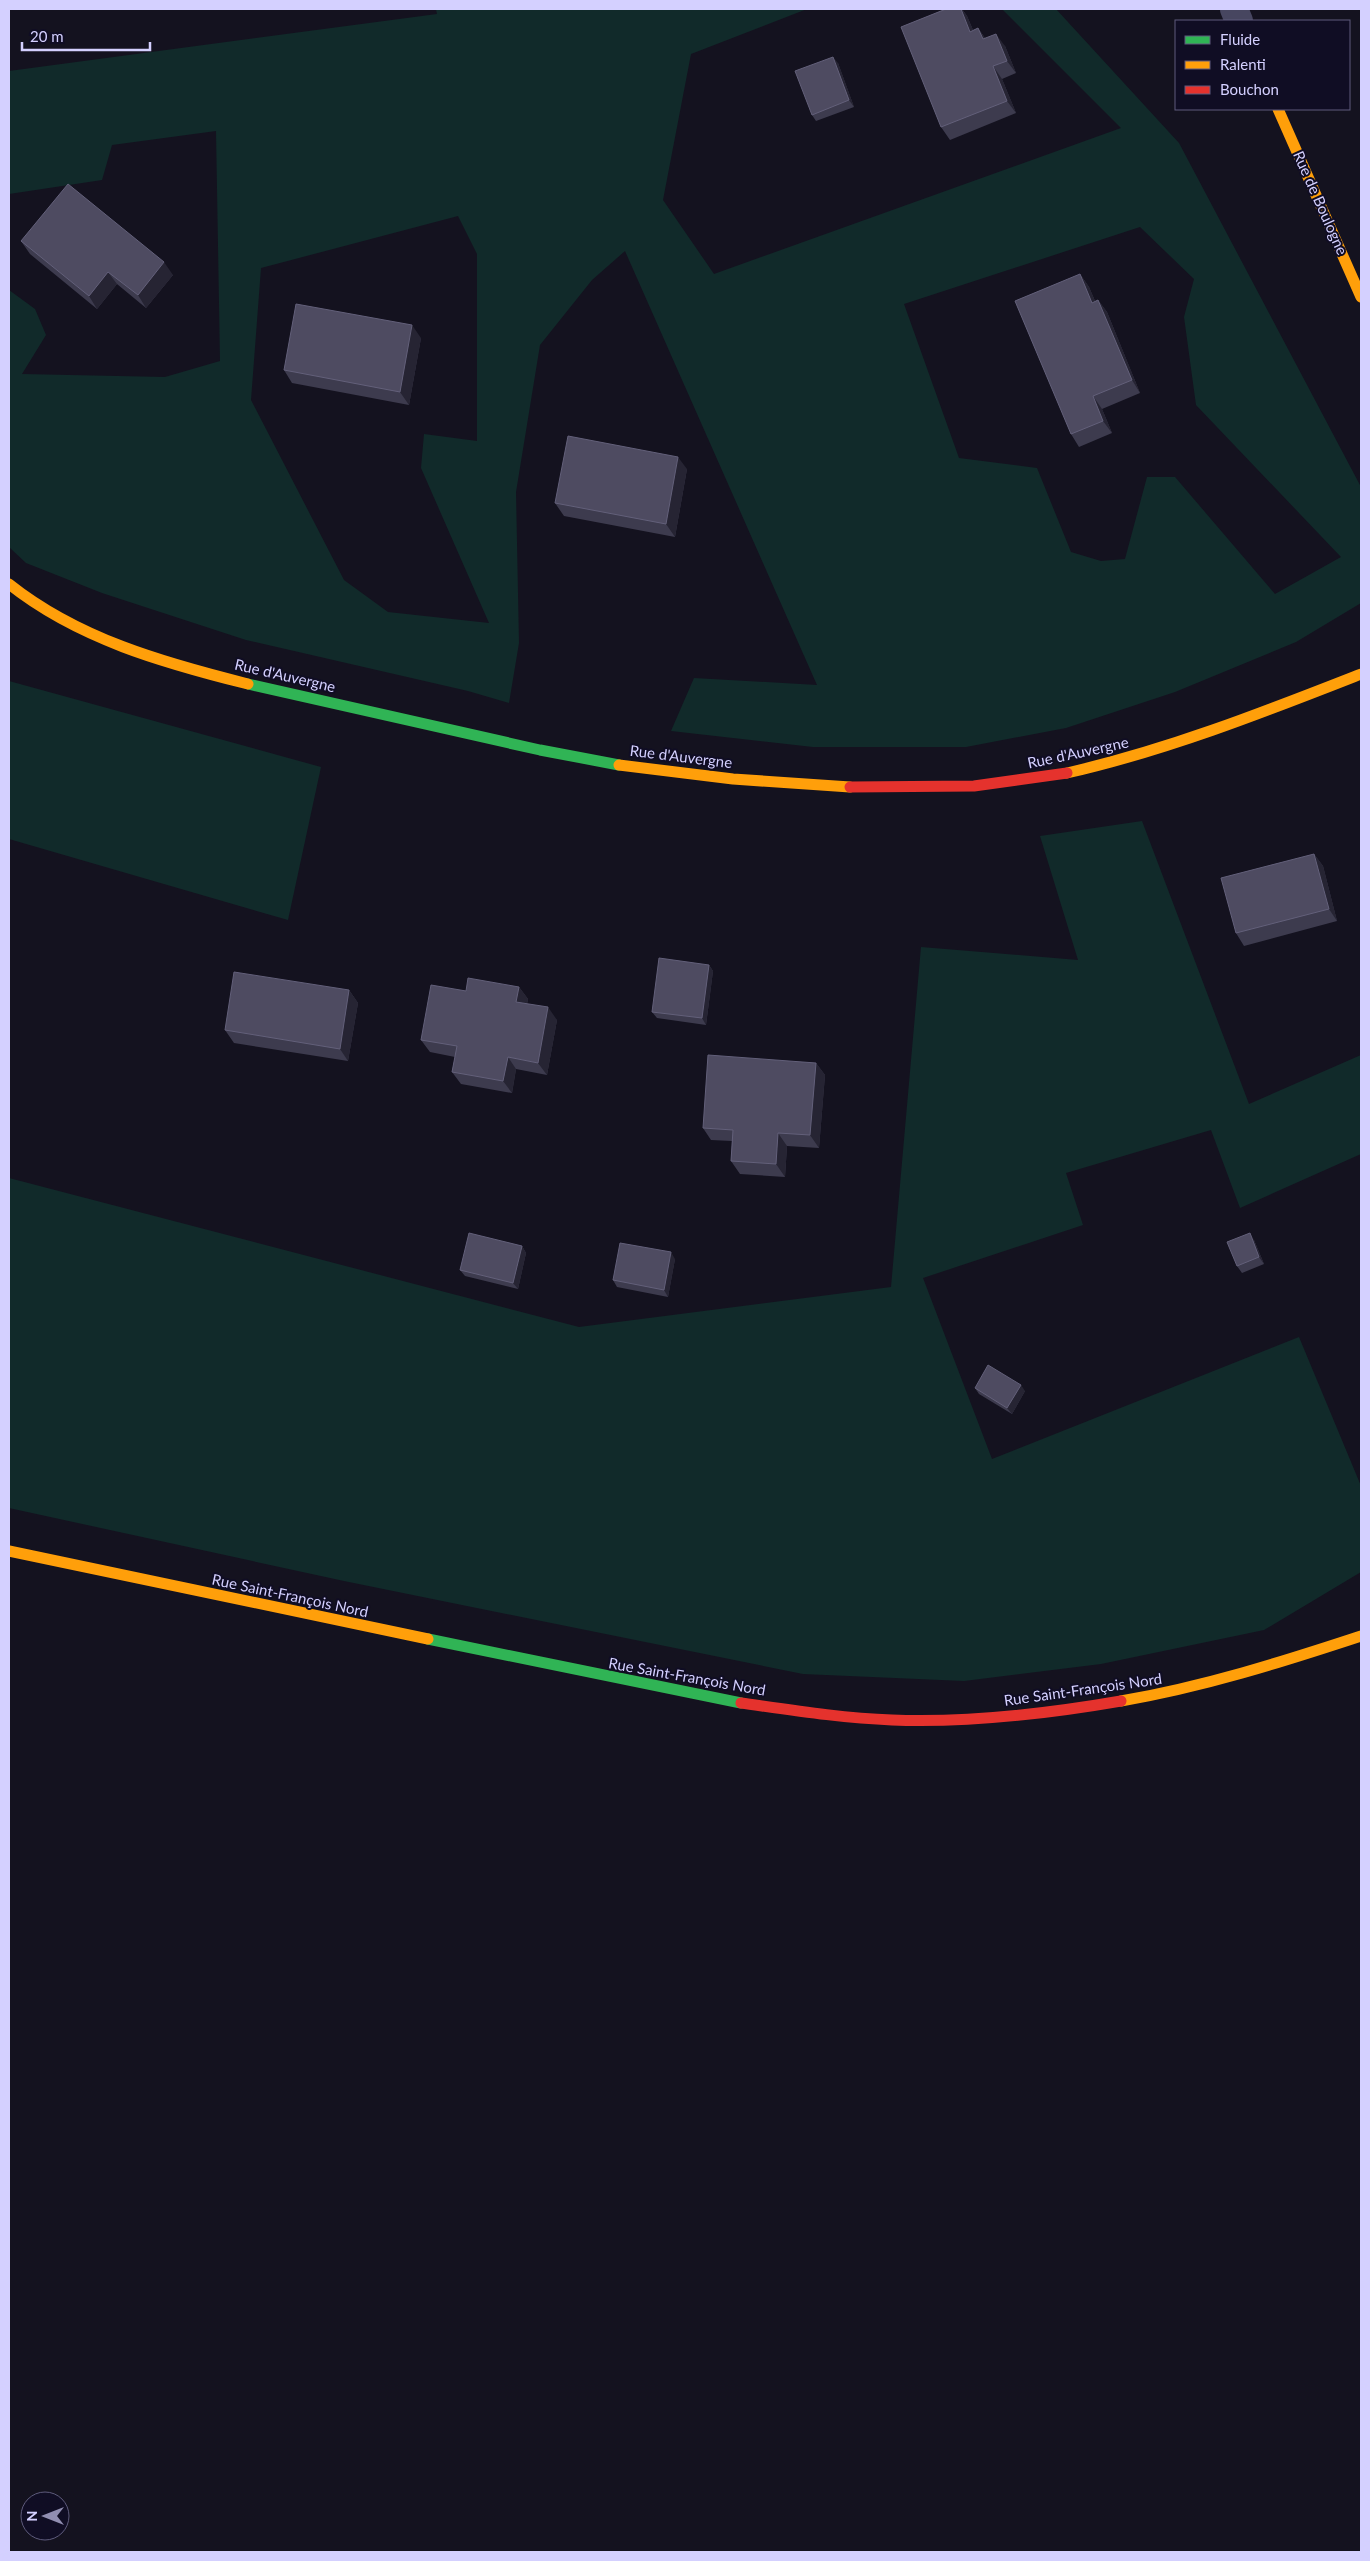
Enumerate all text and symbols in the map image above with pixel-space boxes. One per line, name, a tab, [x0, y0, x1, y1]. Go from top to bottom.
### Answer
scale bar	[22, 20, 150, 52]
legend	[1175, 20, 1350, 110]
text: 20 m	[30, 27, 64, 45]
text: Fluide	[1220, 30, 1260, 48]
text: Ralenti	[1220, 55, 1266, 73]
text: Bouchon	[1220, 80, 1279, 98]
street label: Rue de Boulogne	[1290, 148, 1352, 257]
street label: Rue d'Auvergne	[233, 655, 337, 695]
street label: Rue d'Auvergne	[1026, 732, 1130, 772]
street label: Rue d'Auvergne	[629, 741, 733, 771]
street label: Rue Saint-François Nord	[210, 1570, 370, 1620]
street label: Rue Saint-François Nord	[607, 1653, 767, 1699]
street label: Rue Saint-François Nord	[1003, 1669, 1163, 1709]
north arrow	[20, 2491, 70, 2541]
text: N	[23, 2511, 40, 2521]

